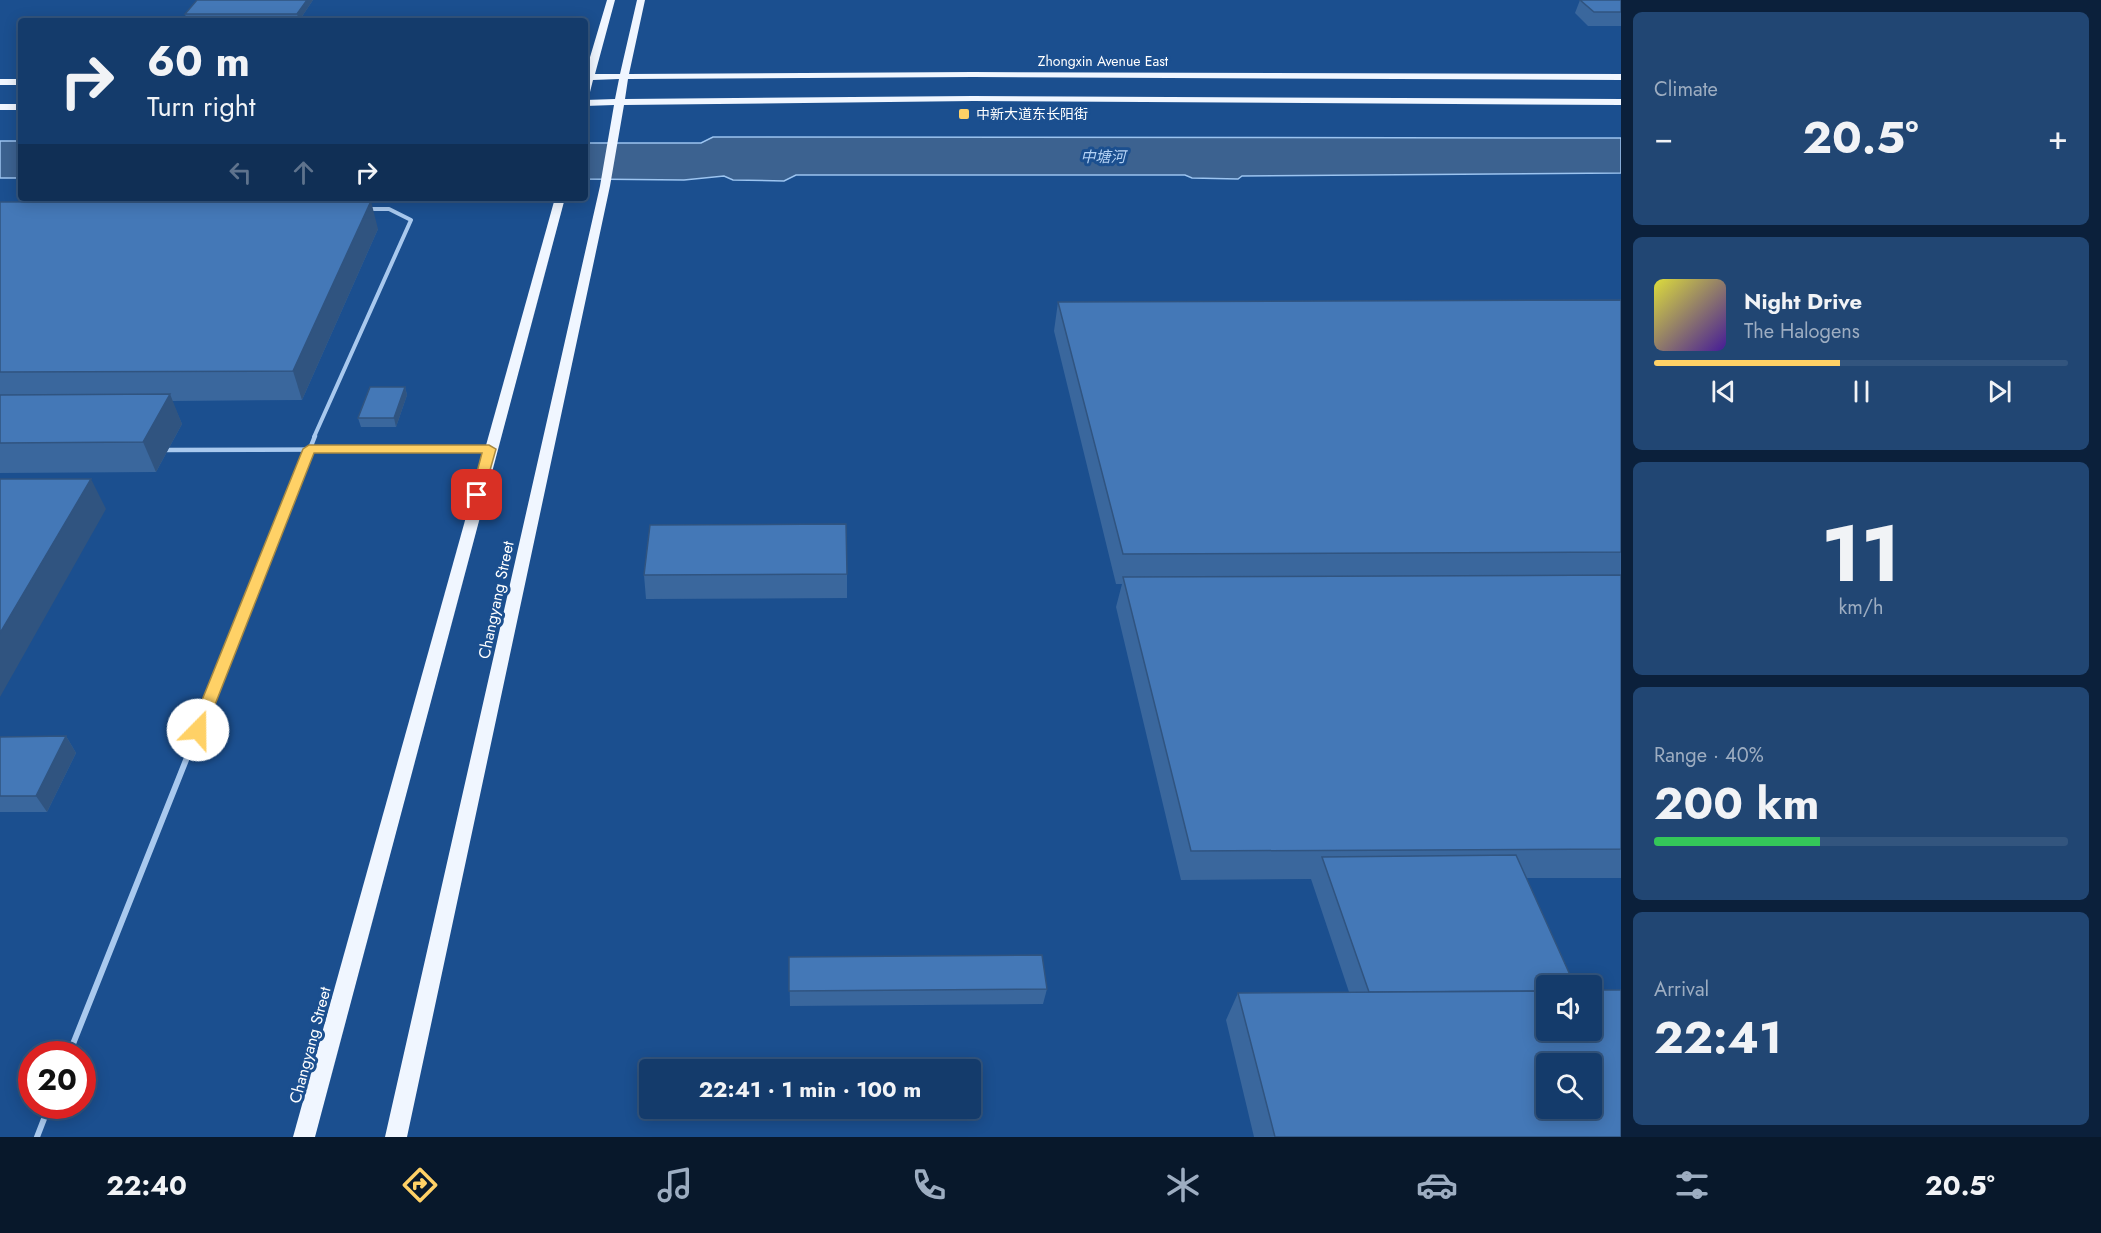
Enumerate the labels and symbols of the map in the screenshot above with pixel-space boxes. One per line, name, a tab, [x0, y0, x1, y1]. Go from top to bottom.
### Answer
street label: Zhongxin Avenue East	[1038, 51, 1169, 71]
place label: 中新大道东长阳街	[976, 104, 1088, 124]
marker: 中新大道东长阳街	[957, 107, 971, 121]
water label: 中塘河	[1080, 146, 1128, 168]
pin	[451, 469, 502, 520]
street label: Changyang Street	[472, 539, 520, 661]
position arrow	[166, 698, 230, 762]
street label: Changyang Street	[283, 984, 337, 1106]
speed limit sign: 20	[18, 1041, 96, 1119]

